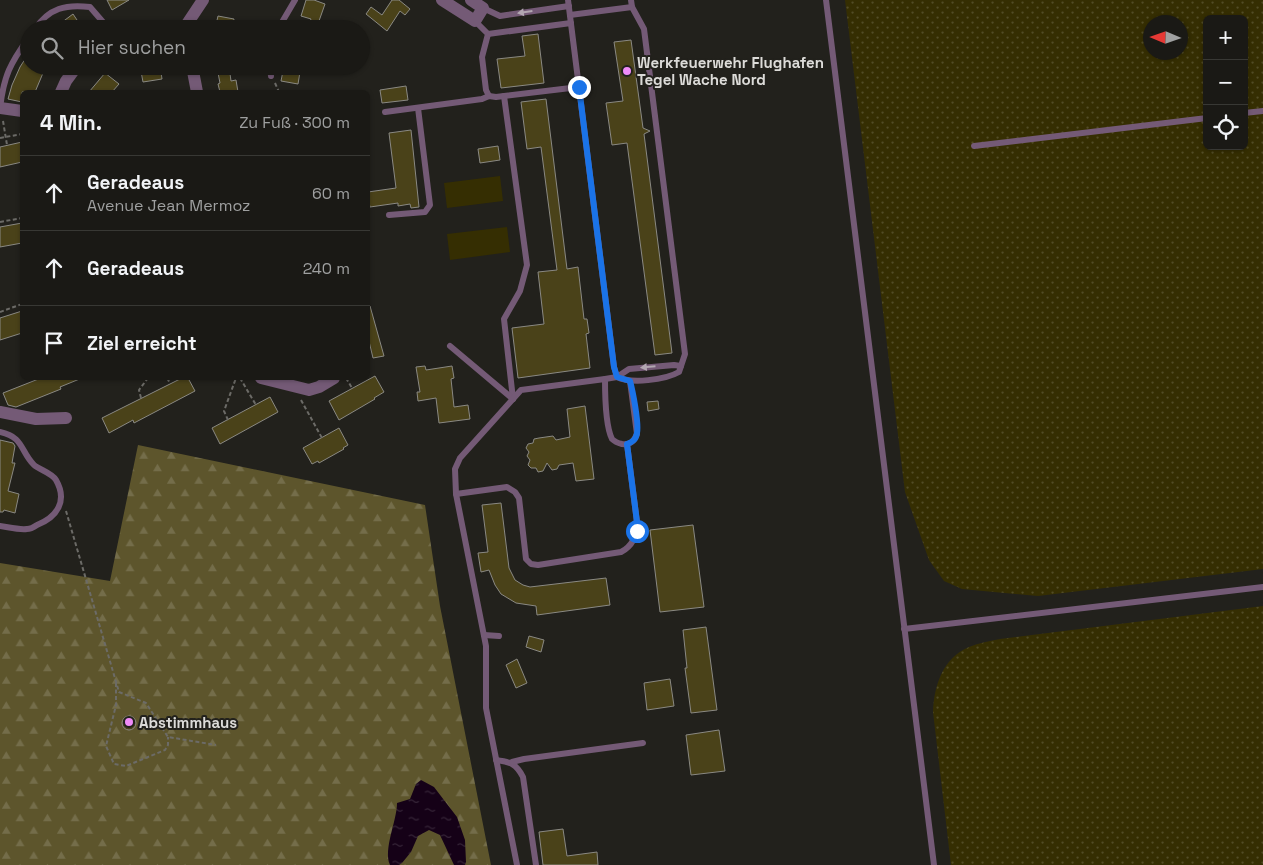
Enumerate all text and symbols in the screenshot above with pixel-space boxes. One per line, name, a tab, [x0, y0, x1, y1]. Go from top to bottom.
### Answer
one-way arrow	[517, 8, 533, 16]
north arrow	[1143, 15, 1188, 60]
map controls	[1203, 15, 1248, 150]
button: +	[1203, 15, 1248, 60]
search box	[20, 20, 370, 75]
icon: search	[38, 34, 66, 62]
text: Hier suchen	[78, 35, 186, 60]
place label: Werkfeuerwehr Flughafen Tegel Wache Nord	[637, 53, 824, 89]
button: −	[1203, 60, 1248, 105]
marker: Werkfeuerwehr Flughafen Tegel Wache Nord	[621, 65, 633, 77]
route end	[568, 76, 591, 99]
button: locate	[1203, 105, 1248, 150]
text: 4 Min.	[40, 109, 102, 136]
text: Zu Fuß · 300 m	[239, 112, 350, 133]
text: Geradeaus	[87, 170, 184, 195]
icon: ahead	[40, 179, 68, 207]
text: 60 m	[312, 183, 350, 204]
text: Avenue Jean Mermoz	[87, 195, 250, 216]
icon: ahead	[40, 254, 68, 282]
text: Geradeaus	[87, 256, 184, 281]
text: 240 m	[303, 258, 350, 279]
icon: arrive	[40, 329, 68, 357]
text: Ziel erreicht	[87, 331, 197, 356]
one-way arrow	[640, 363, 656, 371]
route start	[626, 520, 649, 543]
place label: Abstimmhaus	[139, 713, 237, 732]
marker: Abstimmhaus	[123, 716, 135, 728]

